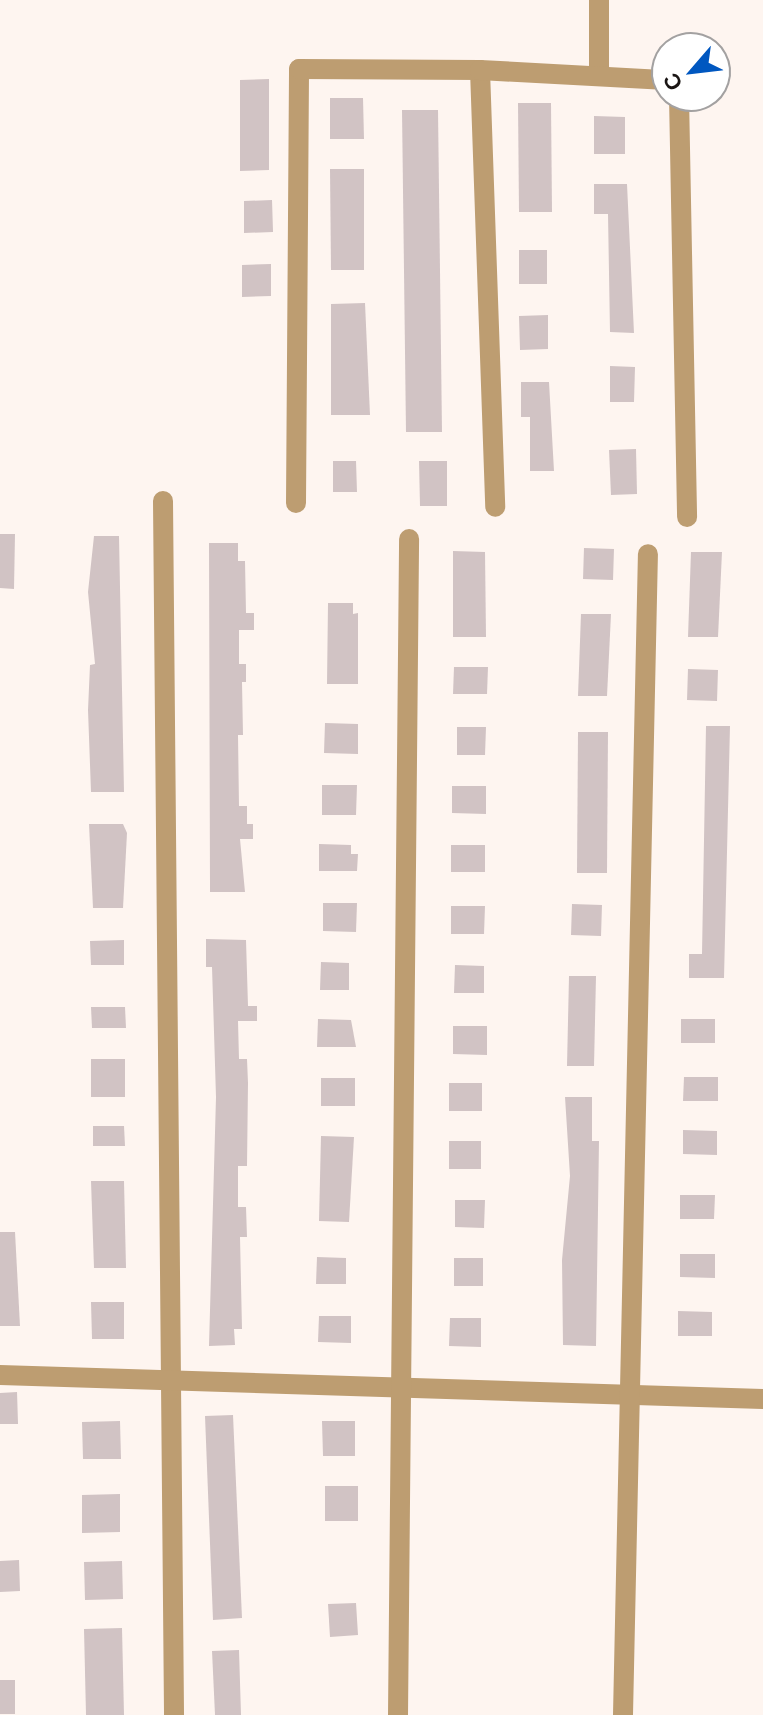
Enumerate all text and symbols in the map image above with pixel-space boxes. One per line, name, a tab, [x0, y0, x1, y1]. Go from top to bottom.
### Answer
north arrow	[651, 32, 731, 112]
text: С	[656, 69, 687, 95]

